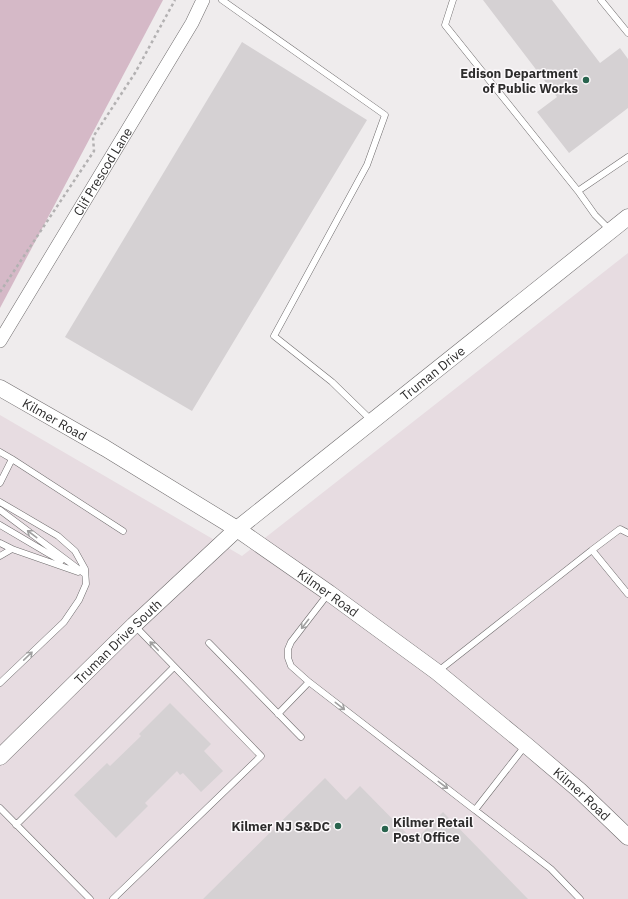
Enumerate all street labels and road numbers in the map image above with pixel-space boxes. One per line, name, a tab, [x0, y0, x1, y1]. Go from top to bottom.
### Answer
street label: Clif Prescod Lane	[70, 124, 136, 219]
street label: Truman Drive	[397, 342, 469, 404]
street label: Kilmer Road	[19, 395, 90, 445]
street label: Kilmer Road	[294, 566, 362, 621]
street label: Truman Drive South	[71, 596, 165, 688]
street label: Kilmer Road	[550, 764, 614, 824]

